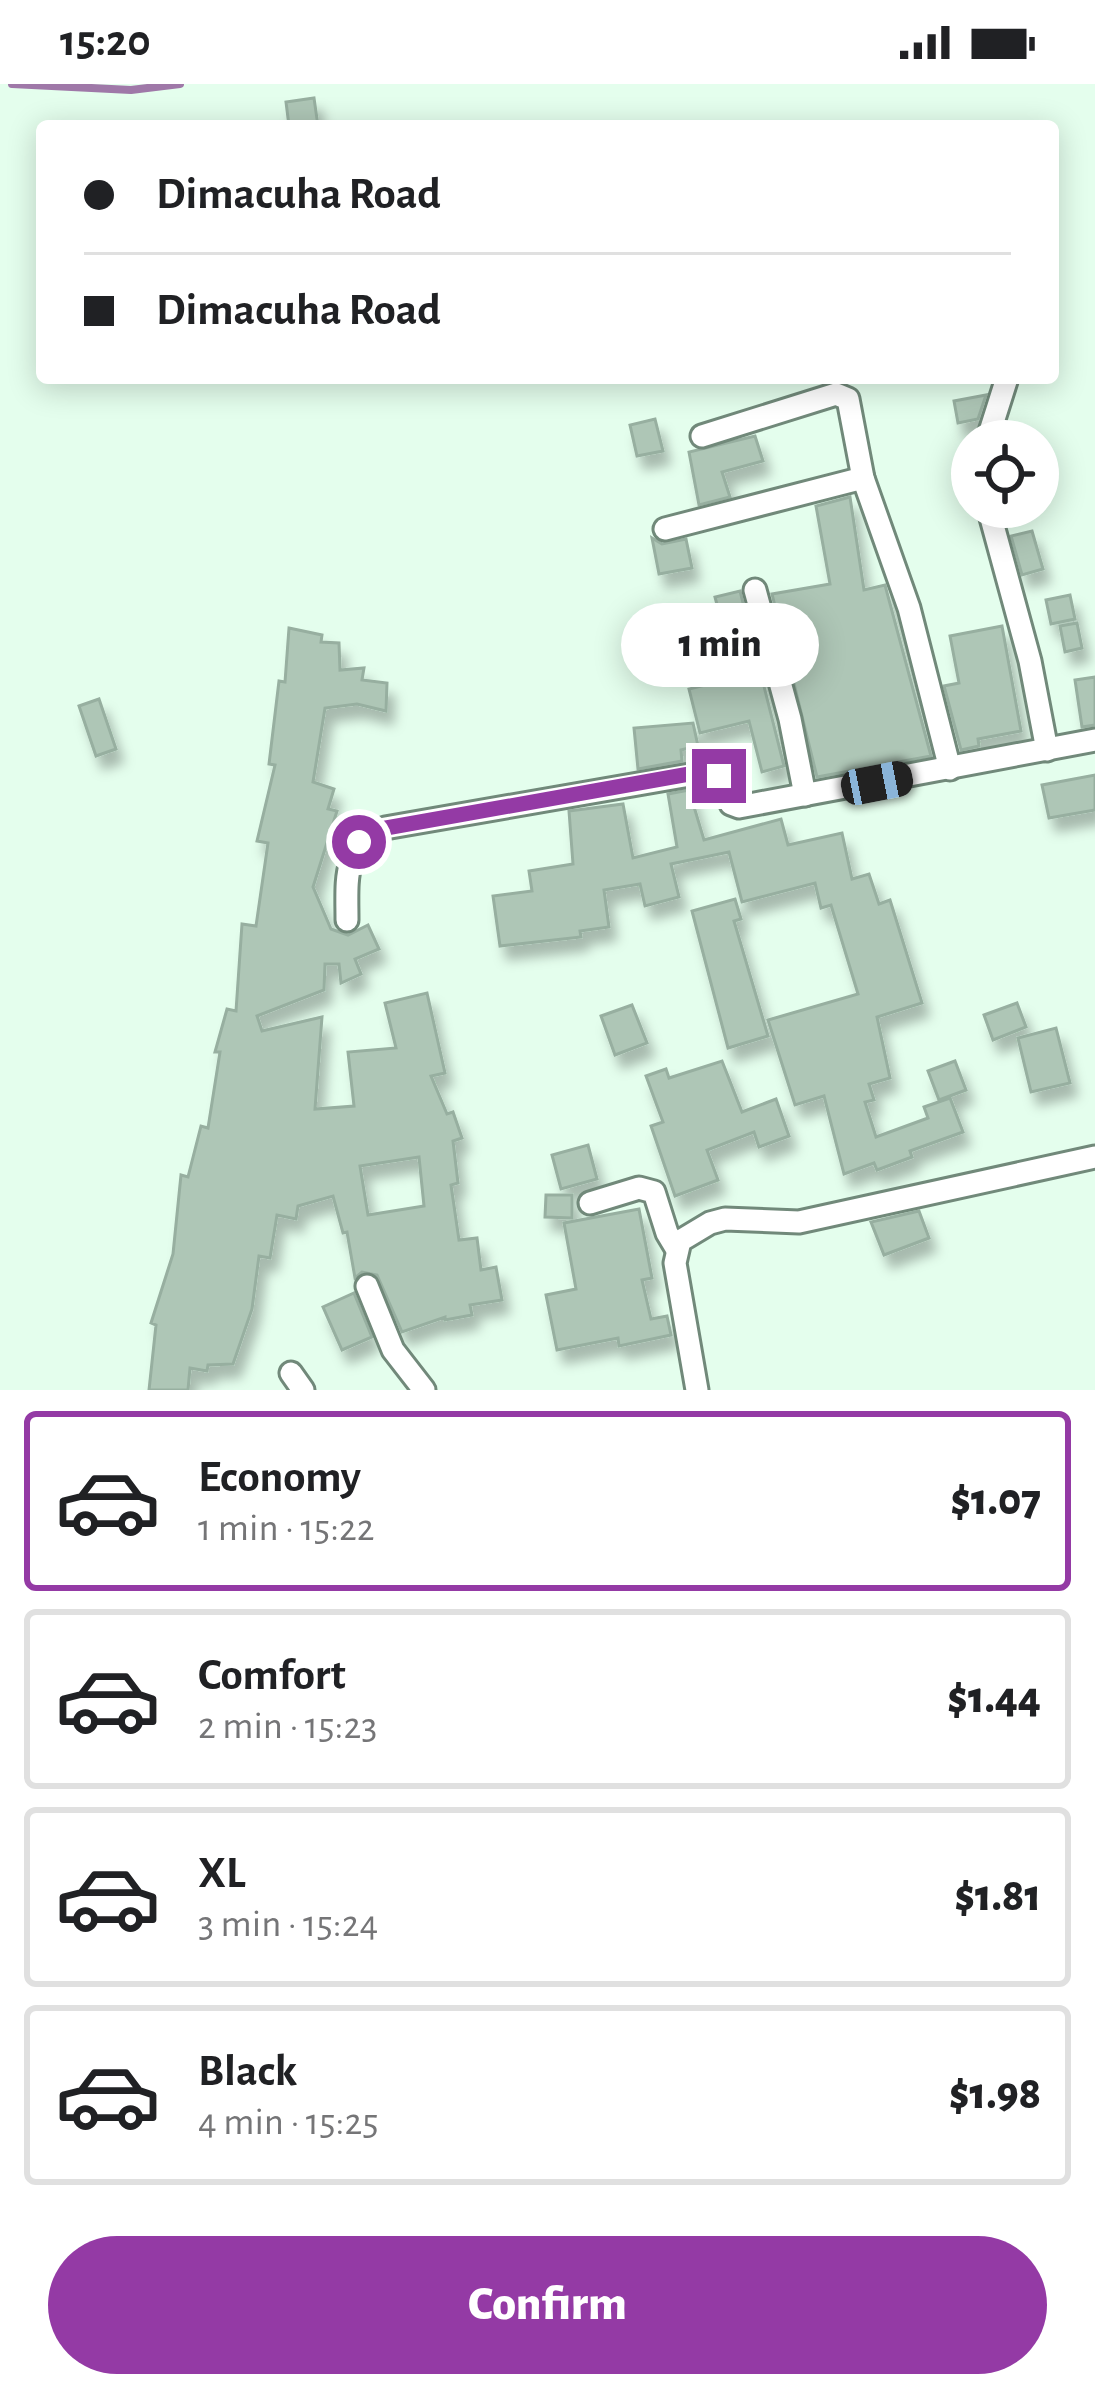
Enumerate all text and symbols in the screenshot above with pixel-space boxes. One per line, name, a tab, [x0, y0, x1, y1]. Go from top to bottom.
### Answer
text: 15:20	[60, 19, 151, 64]
text: Dimacuha Road	[156, 172, 441, 217]
text: Dimacuha Road	[156, 288, 441, 333]
map controls	[951, 420, 1059, 528]
button: locate	[951, 420, 1059, 528]
callout: 1 min	[620, 602, 818, 686]
text: 1 min	[678, 625, 762, 664]
route end	[692, 749, 746, 803]
car	[838, 758, 916, 808]
route start	[332, 815, 386, 869]
icon: car	[54, 1447, 162, 1555]
text: Economy	[198, 1455, 361, 1500]
text: $1.07	[950, 1478, 1041, 1523]
text: 1 min · 15:22	[198, 1509, 375, 1548]
icon: car	[54, 1645, 162, 1753]
text: Comfort	[198, 1653, 346, 1698]
text: $1.44	[947, 1676, 1041, 1721]
text: 2 min · 15:23	[198, 1707, 377, 1746]
icon: car	[54, 1843, 162, 1951]
text: XL	[198, 1851, 246, 1896]
text: $1.81	[954, 1874, 1041, 1919]
text: 3 min · 15:24	[198, 1905, 378, 1944]
icon: car	[54, 2041, 162, 2149]
text: Black	[198, 2049, 297, 2094]
text: $1.98	[949, 2072, 1041, 2117]
text: 4 min · 15:25	[198, 2103, 378, 2142]
button: Confirm	[48, 2236, 1047, 2374]

